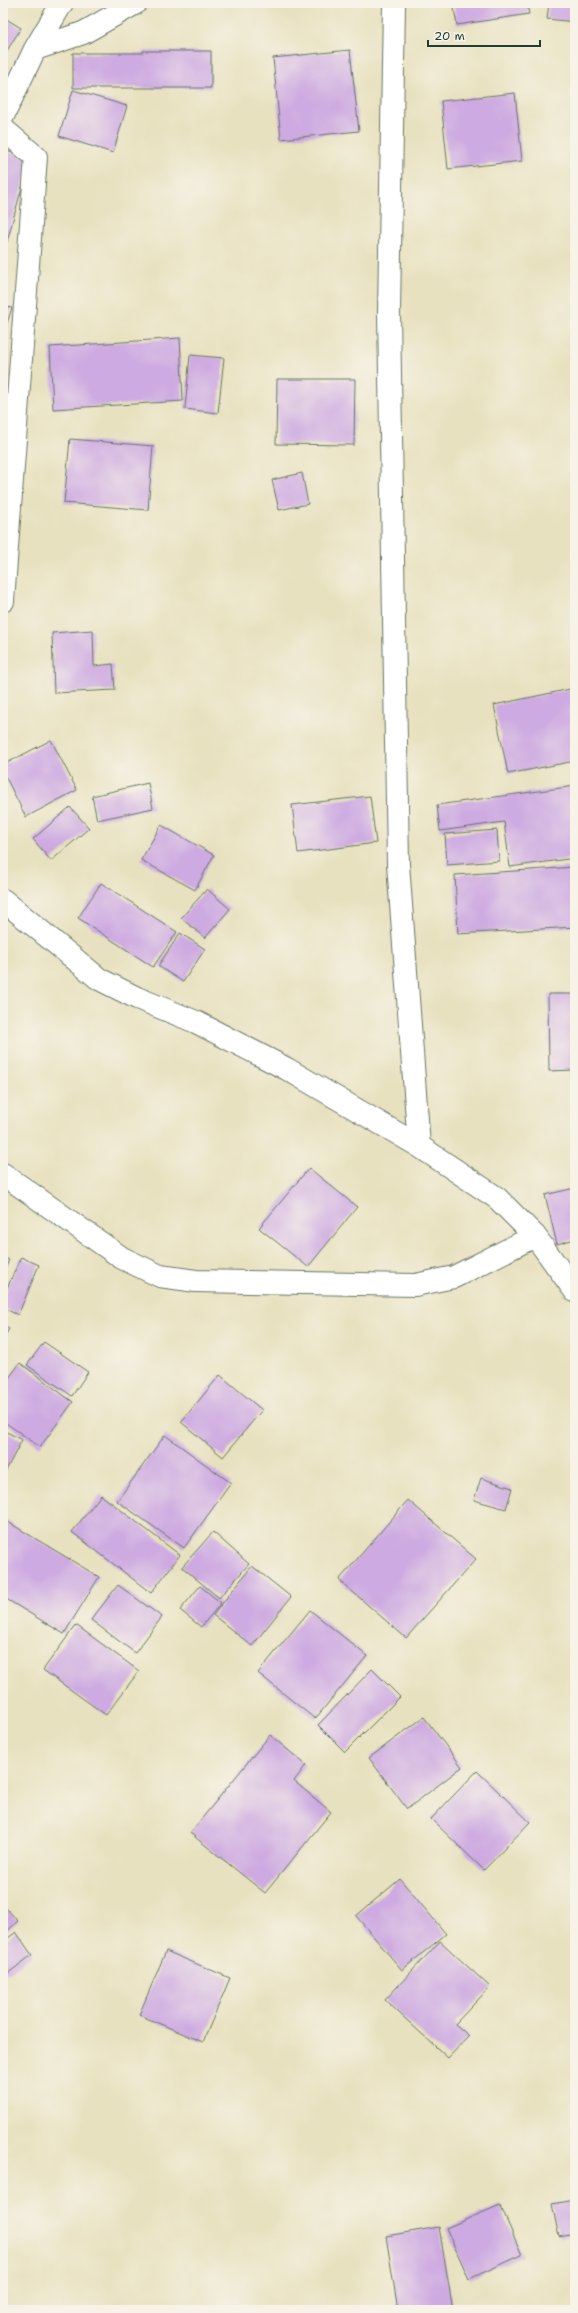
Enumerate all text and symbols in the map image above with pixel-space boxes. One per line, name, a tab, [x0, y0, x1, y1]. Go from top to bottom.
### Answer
scale bar	[428, 22, 540, 48]
text: 20 m	[434, 28, 465, 44]

